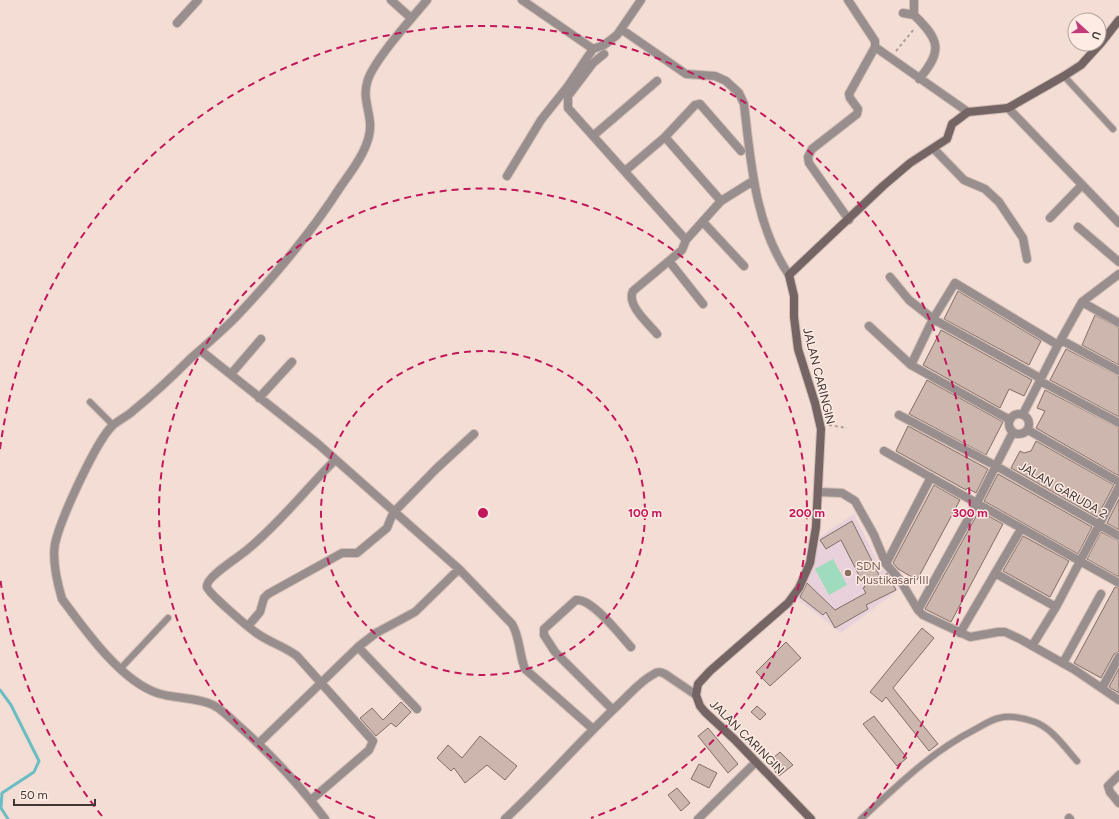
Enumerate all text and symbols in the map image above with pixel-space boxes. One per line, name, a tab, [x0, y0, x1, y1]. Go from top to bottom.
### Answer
north arrow	[1067, 12, 1107, 52]
text: U	[1088, 29, 1103, 42]
street label: JALAN CARINGIN	[800, 326, 838, 426]
street label: JALAN GARUDA 2	[1016, 459, 1110, 521]
centre of rings	[476, 506, 490, 520]
text: 100 m	[628, 506, 662, 520]
text: 200 m	[789, 506, 825, 520]
text: 300 m	[952, 506, 988, 520]
place label: SDN Mustikasari III	[856, 559, 929, 587]
marker: SDN Mustikasari III	[843, 568, 853, 578]
street label: JALAN CARINGIN	[707, 697, 787, 777]
scale bar	[14, 781, 95, 807]
text: 50 m	[20, 788, 48, 802]

